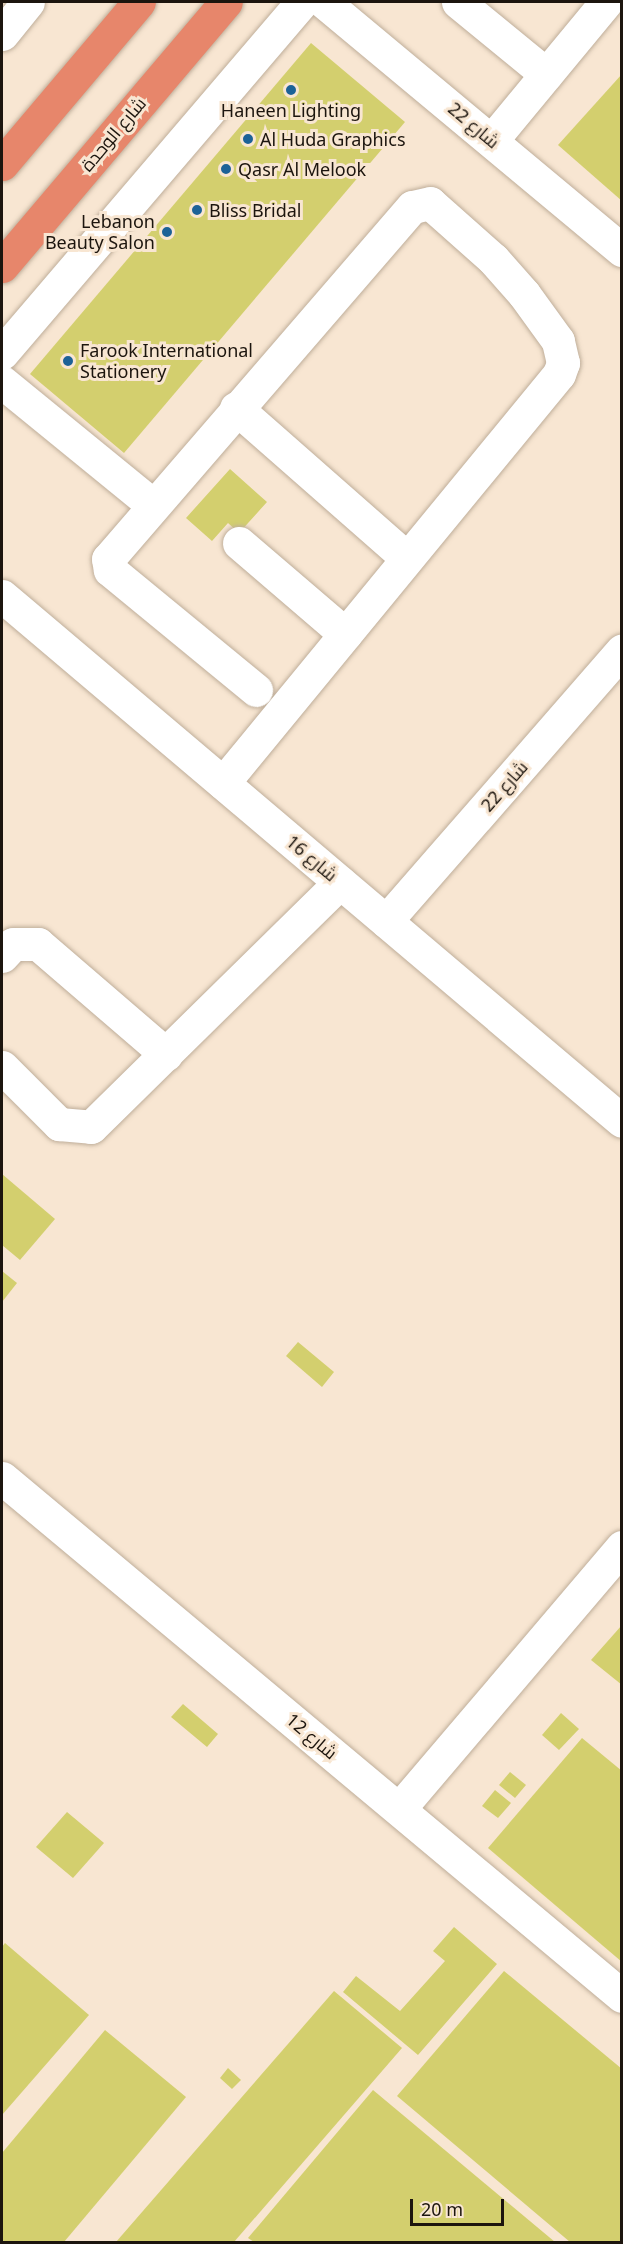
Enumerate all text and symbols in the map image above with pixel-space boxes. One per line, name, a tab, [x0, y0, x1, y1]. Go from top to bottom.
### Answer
marker: Haneen Lighting	[284, 83, 298, 97]
street label: شارع الوحدة	[76, 93, 150, 175]
street label: شارع 22	[444, 97, 504, 153]
place label: Haneen Lighting	[221, 99, 361, 121]
place label: Al Huda Graphics	[260, 128, 406, 150]
marker: Al Huda Graphics	[241, 132, 255, 146]
place label: Qasr Al Melook	[238, 158, 366, 180]
marker: Qasr Al Melook	[219, 162, 233, 176]
place label: Bliss Bridal	[209, 199, 302, 221]
marker: Bliss Bridal	[190, 203, 204, 217]
place label: Lebanon Beauty Salon	[45, 211, 155, 254]
marker: Lebanon Beauty Salon	[160, 225, 174, 239]
place label: Farook International Stationery	[80, 340, 253, 382]
marker: Farook International Stationery	[61, 354, 75, 368]
street label: شارع 22	[476, 756, 532, 816]
street label: شارع 16	[282, 830, 342, 886]
street label: شارع 12	[282, 1708, 342, 1764]
scale bar	[413, 2187, 508, 2225]
text: 20 m	[421, 2197, 463, 2221]

